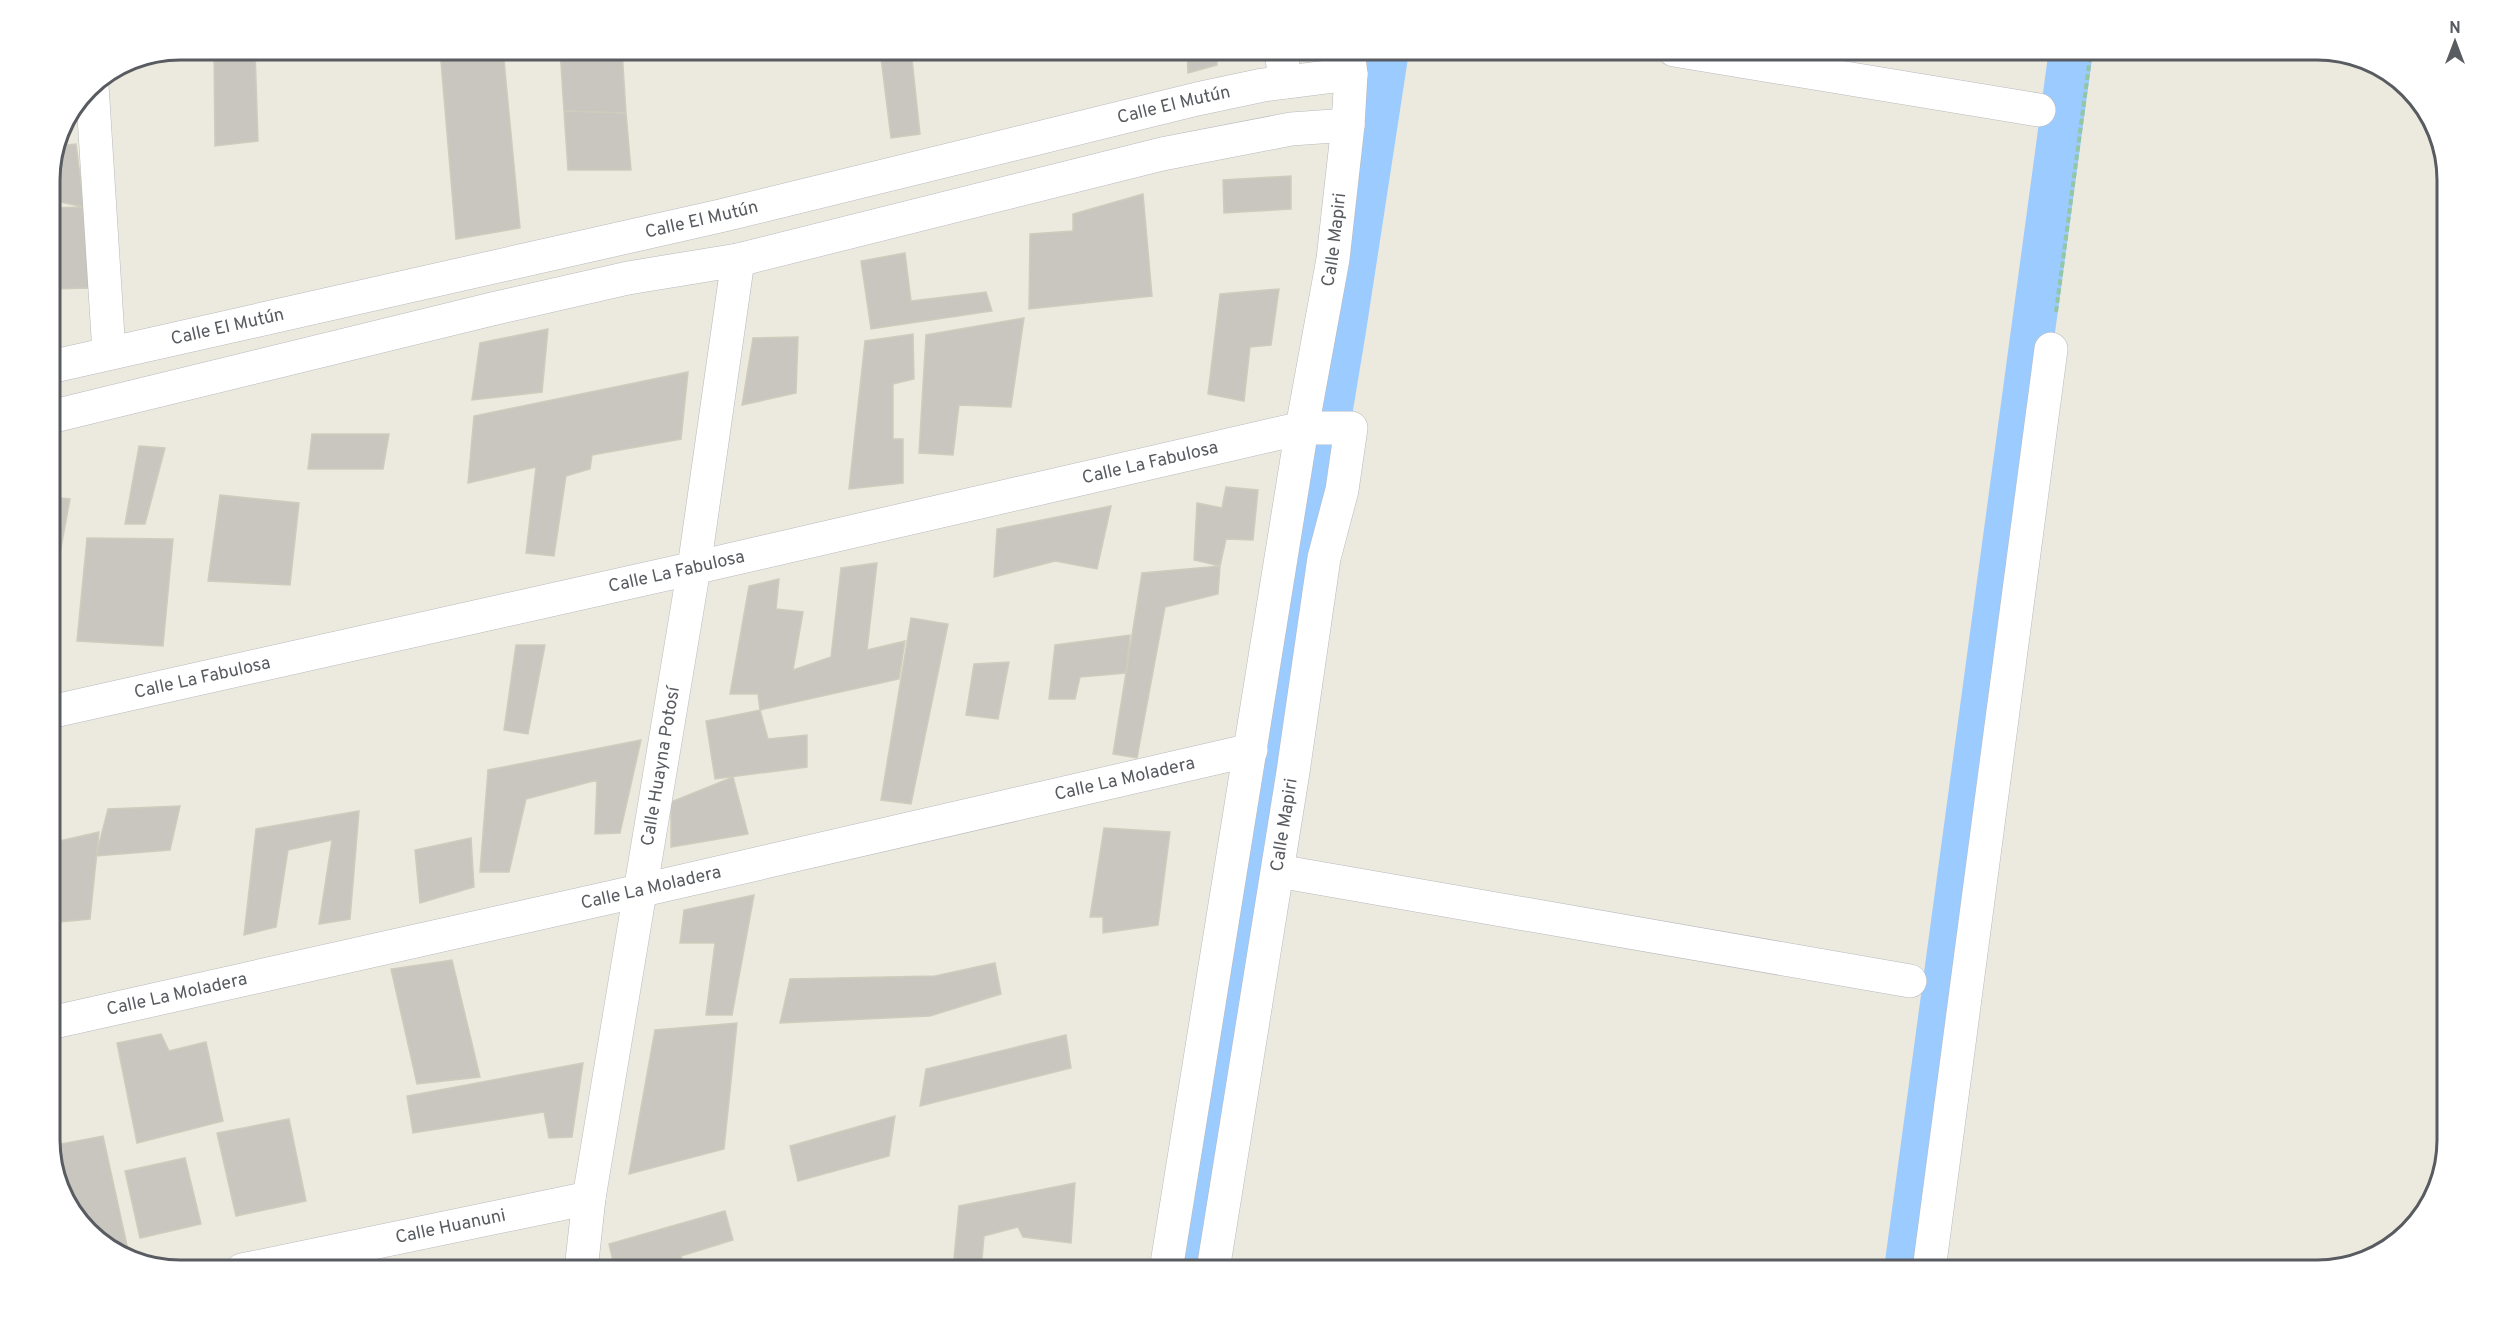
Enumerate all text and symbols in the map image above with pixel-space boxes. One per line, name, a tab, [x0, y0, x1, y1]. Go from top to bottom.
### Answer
north arrow	[2425, 12, 2485, 72]
text: N	[2449, 19, 2461, 39]
street label: Calle El Mutún	[1115, 81, 1232, 130]
street label: Calle Mapiri	[1317, 192, 1352, 289]
street label: Calle El Mutún	[643, 196, 761, 244]
street label: Calle El Mutún	[169, 303, 286, 351]
street label: Calle La Fabulosa	[1080, 436, 1220, 490]
street label: Calle La Fabulosa	[606, 545, 747, 598]
street label: Calle La Fabulosa	[132, 652, 273, 704]
street label: Calle Huayna Potosí	[636, 684, 686, 848]
street label: Calle La Moladera	[1052, 752, 1197, 806]
street label: Calle Mapiri	[1266, 777, 1304, 873]
street label: Calle La Moladera	[579, 861, 724, 915]
street label: Calle La Moladera	[104, 968, 249, 1021]
street label: Calle Huanuni	[393, 1204, 508, 1249]

